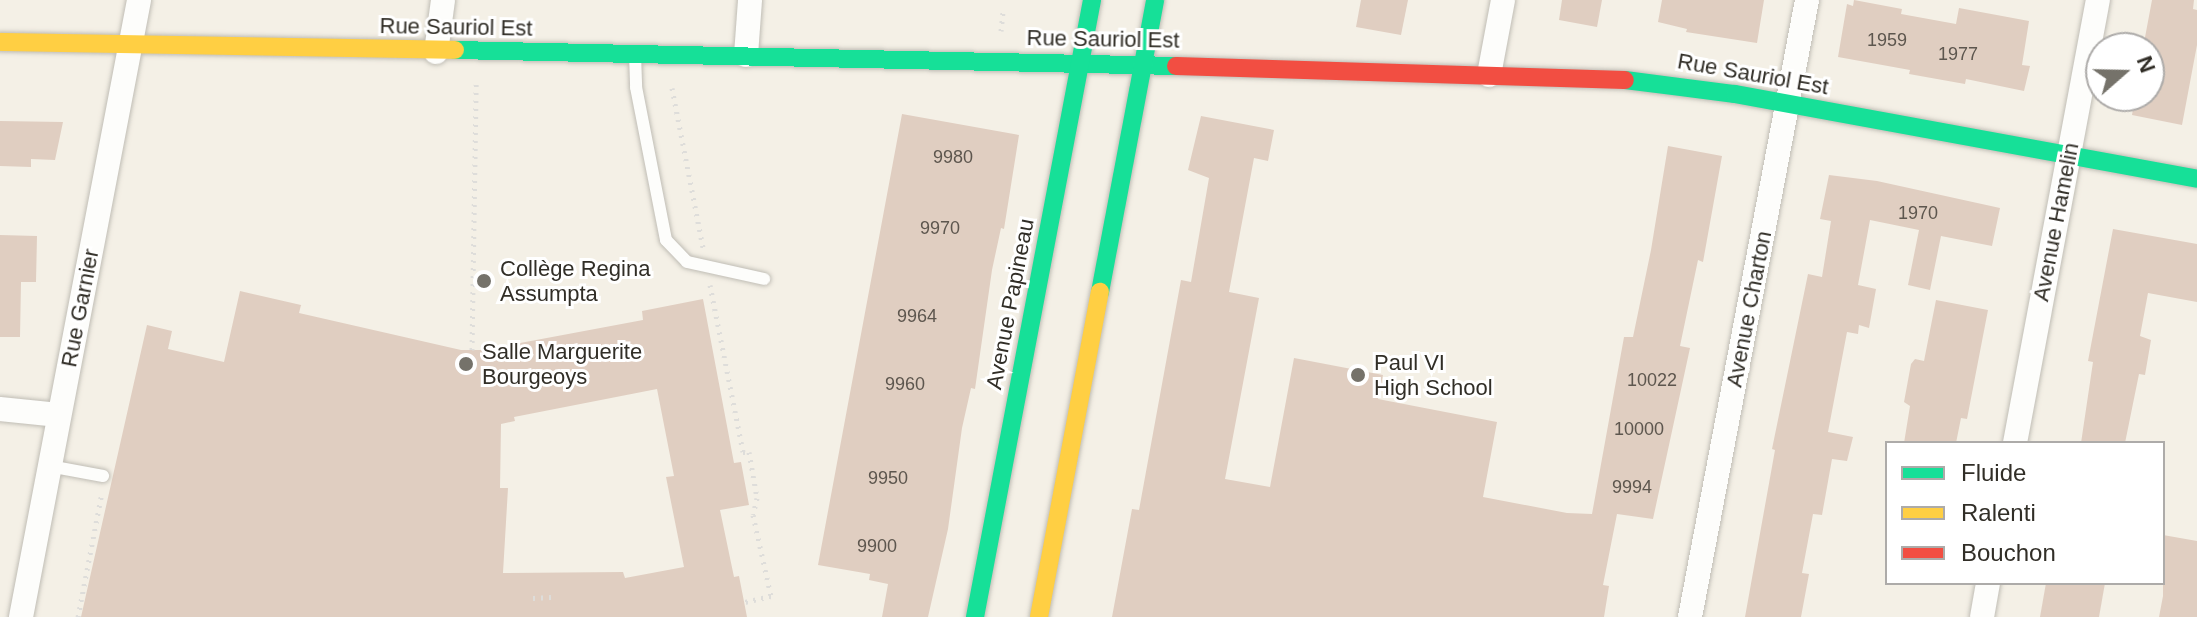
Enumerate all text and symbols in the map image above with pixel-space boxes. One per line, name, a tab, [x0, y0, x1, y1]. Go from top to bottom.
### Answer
street label: Rue Sauriol Est	[379, 12, 533, 42]
street label: Rue Sauriol Est	[1026, 24, 1180, 54]
house number: 1959	[1867, 29, 1907, 51]
north arrow	[2085, 32, 2165, 112]
house number: 1977	[1938, 43, 1978, 65]
street label: Rue Sauriol Est	[1675, 48, 1831, 100]
text: N	[2132, 53, 2161, 76]
street label: Avenue Hamelin	[2028, 140, 2084, 304]
house number: 9980	[933, 146, 973, 168]
house number: 1970	[1898, 202, 1938, 224]
street label: Avenue Papineau	[981, 216, 1039, 392]
house number: 9970	[920, 217, 960, 239]
street label: Avenue Charton	[1721, 229, 1777, 389]
street label: Rue Garnier	[56, 247, 104, 369]
place label: Collège Regina Assumpta	[500, 255, 650, 306]
marker: Collège Regina Assumpta	[475, 272, 493, 290]
house number: 9964	[897, 305, 937, 327]
place label: Salle Marguerite Bourgeoys	[482, 338, 642, 390]
place label: Paul VI High School	[1374, 349, 1493, 400]
marker: Salle Marguerite Bourgeoys	[457, 355, 475, 373]
marker: Paul VI High School	[1349, 366, 1367, 384]
house number: 10022	[1627, 369, 1677, 391]
house number: 9960	[885, 373, 925, 395]
house number: 10000	[1614, 418, 1664, 440]
legend	[1885, 441, 2165, 585]
text: Fluide	[1961, 459, 2026, 486]
house number: 9950	[868, 467, 908, 489]
house number: 9994	[1612, 476, 1652, 498]
text: Ralenti	[1961, 499, 2036, 526]
house number: 9900	[857, 535, 897, 557]
text: Bouchon	[1961, 539, 2056, 566]

